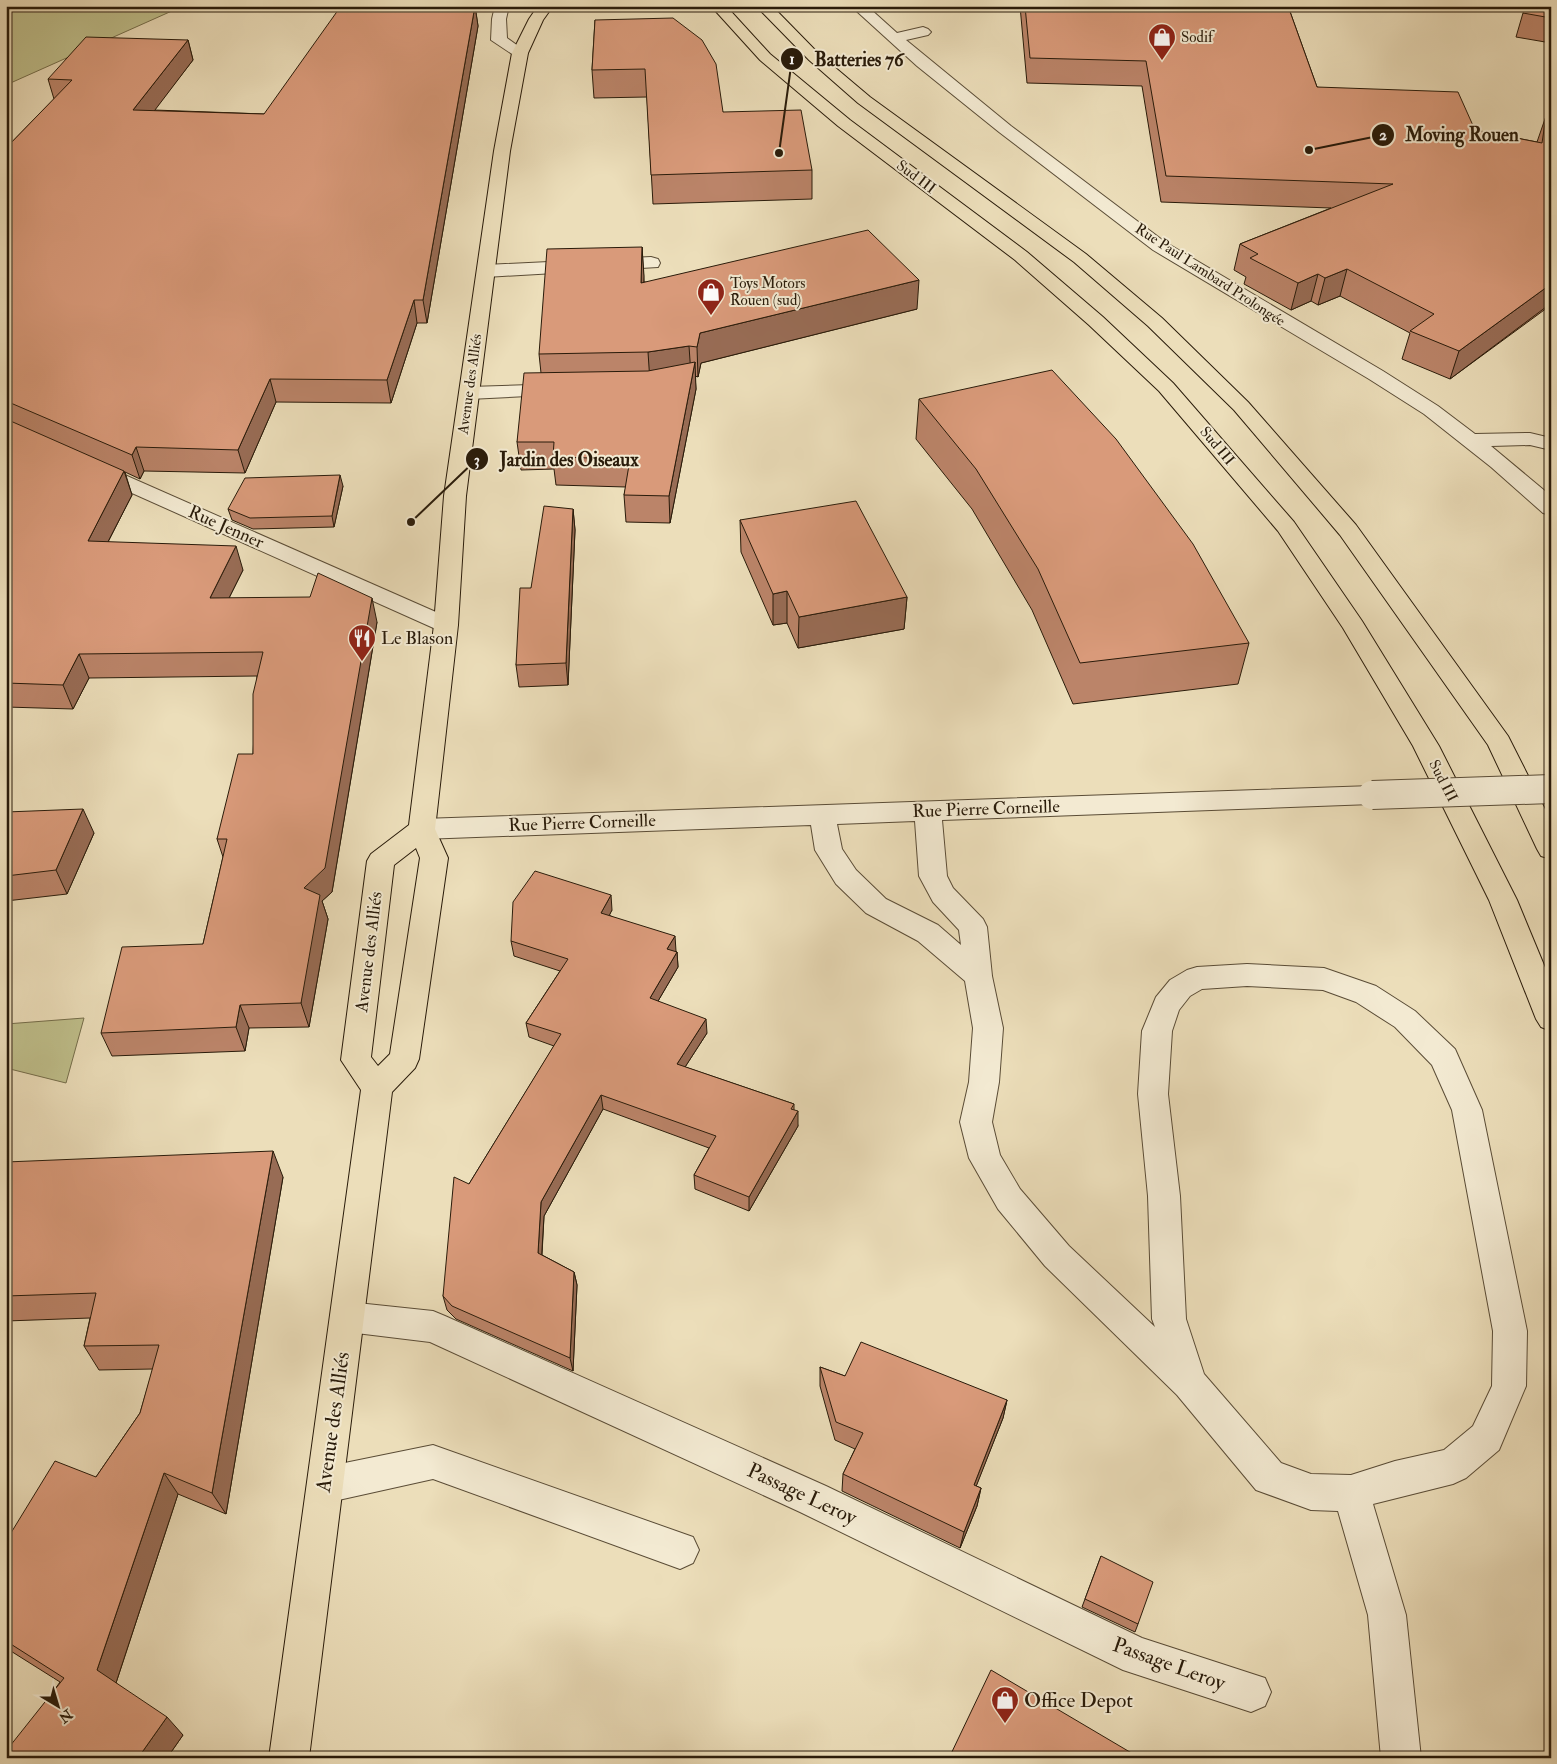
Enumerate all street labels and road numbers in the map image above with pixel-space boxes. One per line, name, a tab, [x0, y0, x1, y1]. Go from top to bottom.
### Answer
street label: Sud III	[892, 156, 940, 198]
street label: Rue Paul Lambard Prolongée	[1131, 219, 1289, 331]
street label: Avenue des Alliés	[453, 333, 486, 436]
street label: Sud III	[1195, 423, 1239, 469]
street label: Rue Jenner	[184, 500, 268, 554]
street label: Sud III	[1424, 757, 1462, 805]
street label: Rue Pierre Corneille	[912, 795, 1061, 823]
street label: Rue Pierre Corneille	[508, 809, 657, 837]
street label: Avenue des Alliés	[350, 890, 388, 1015]
street label: Avenue des Alliés	[310, 1350, 356, 1495]
street label: Passage Leroy	[743, 1457, 862, 1531]
street label: Passage Leroy	[1109, 1631, 1230, 1697]

